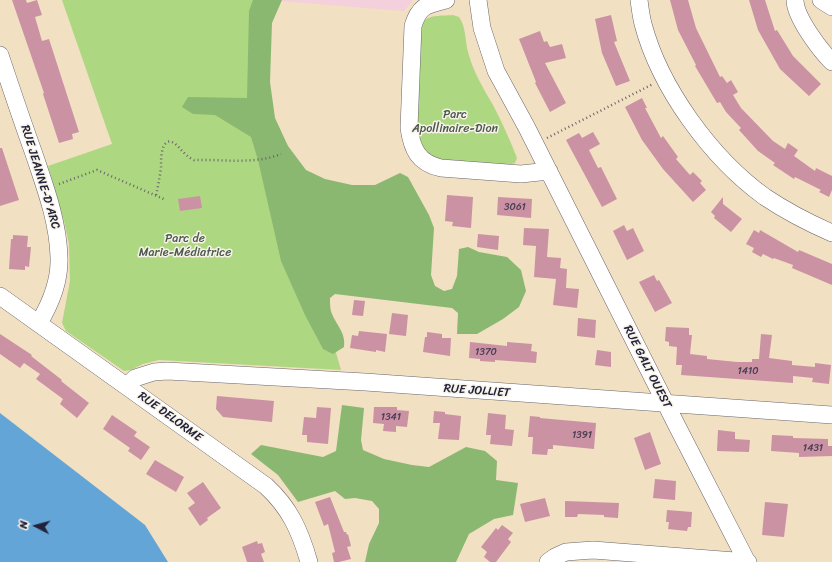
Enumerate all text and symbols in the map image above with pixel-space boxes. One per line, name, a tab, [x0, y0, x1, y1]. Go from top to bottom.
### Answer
park label: Parc Apollinaire-Dion	[412, 108, 498, 136]
street label: RUE JEANNE-D'ARC	[17, 123, 63, 231]
house number: 3061	[504, 201, 526, 213]
park label: Parc de Marie-Médiatrice	[139, 232, 231, 260]
street label: RUE GALT OUEST	[620, 323, 674, 411]
house number: 1370	[475, 346, 497, 358]
house number: 1410	[737, 365, 759, 377]
street label: RUE JOLLIET	[443, 381, 511, 401]
street label: RUE DELORME	[135, 389, 205, 445]
house number: 1341	[381, 411, 401, 423]
house number: 1391	[572, 429, 592, 441]
house number: 1431	[803, 442, 823, 454]
north arrow	[16, 506, 56, 546]
text: N	[14, 520, 33, 529]

